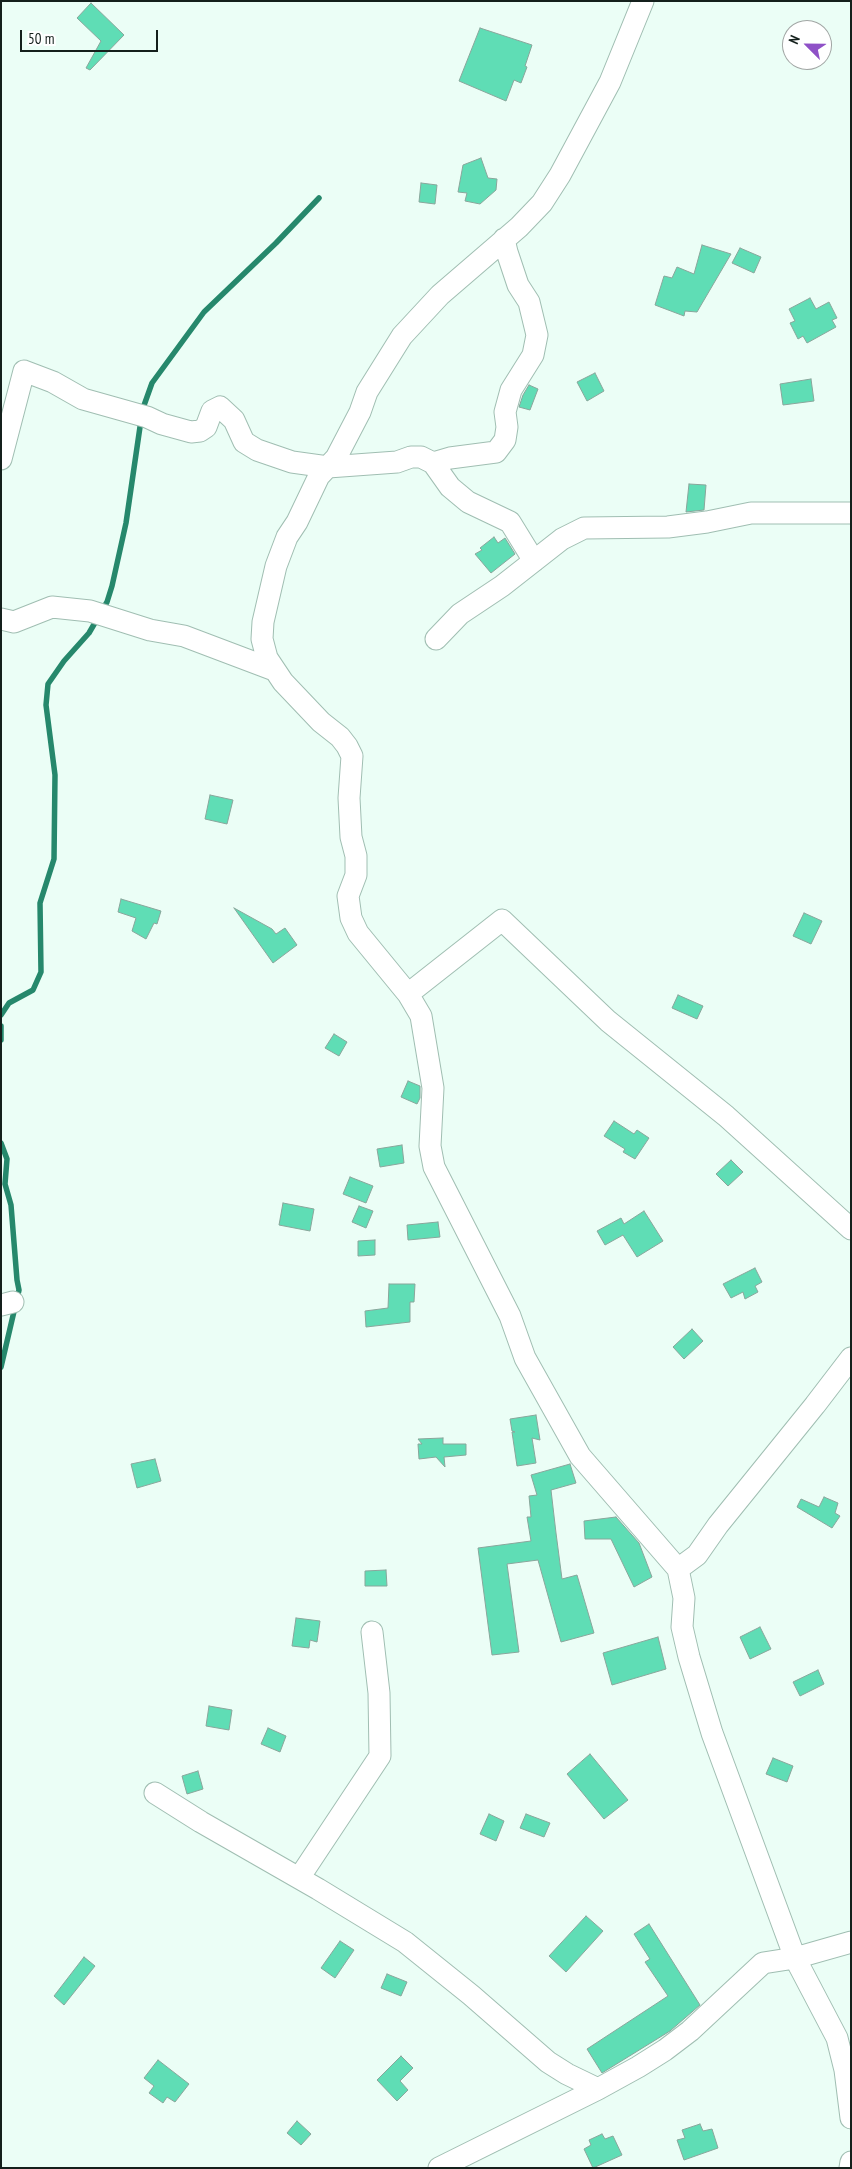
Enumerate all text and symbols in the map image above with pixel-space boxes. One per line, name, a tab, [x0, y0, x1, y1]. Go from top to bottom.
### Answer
scale bar	[22, 20, 160, 52]
north arrow	[782, 20, 832, 70]
text: 50 m	[28, 29, 54, 48]
text: N	[784, 33, 804, 47]

